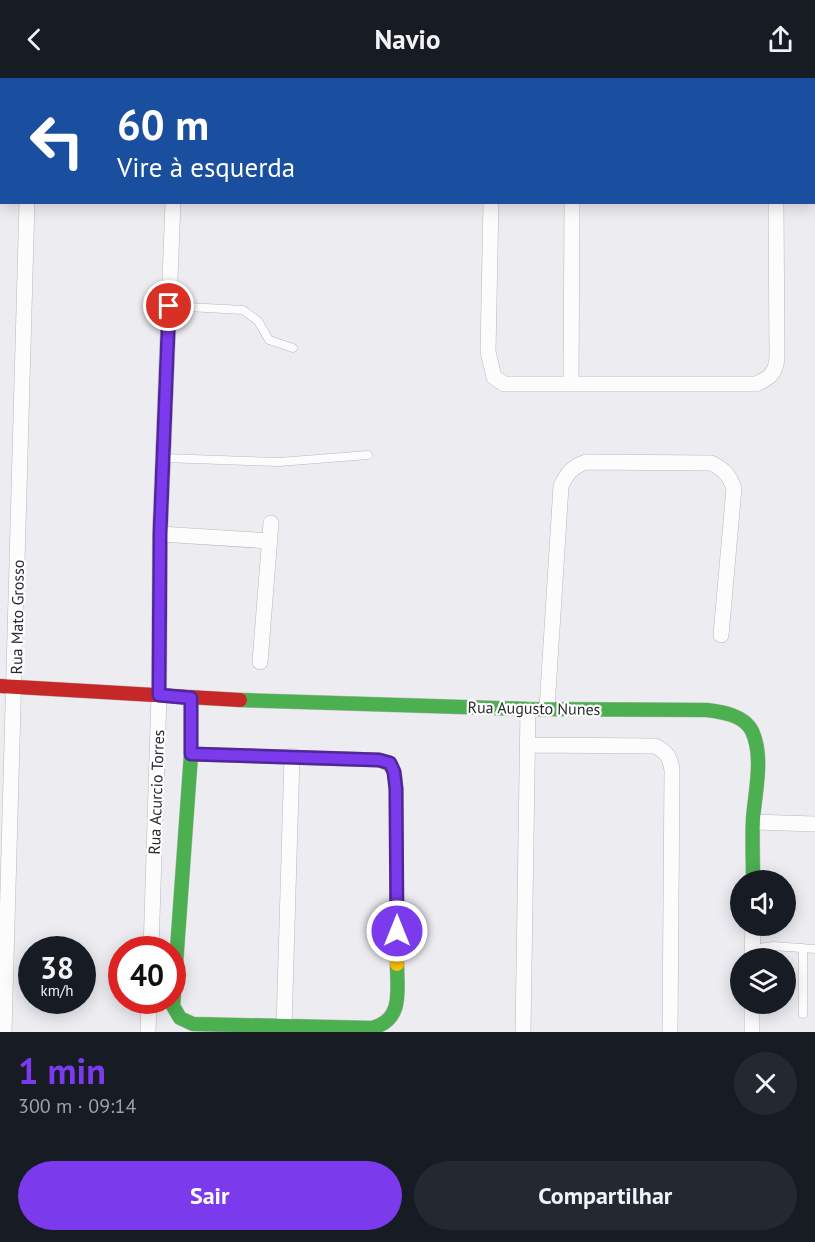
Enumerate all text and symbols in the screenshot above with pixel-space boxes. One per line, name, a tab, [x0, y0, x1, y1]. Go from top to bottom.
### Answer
text: Navio	[375, 22, 440, 56]
icon: back	[18, 23, 51, 56]
icon: share	[764, 23, 797, 56]
text: 60 m	[117, 97, 209, 152]
icon: left	[18, 102, 96, 180]
text: Vire à esquerda	[117, 150, 295, 184]
pin	[143, 280, 194, 331]
icon: arrive	[152, 289, 185, 322]
street label: Rua Mato Grosso	[6, 559, 28, 675]
street label: Rua Augusto Nunes	[467, 697, 601, 719]
street label: Rua Acurcio Torres	[144, 729, 168, 855]
map controls	[730, 870, 796, 1014]
button: sound	[730, 870, 796, 936]
position arrow	[365, 899, 429, 963]
speed limit sign: 40	[108, 936, 186, 1014]
text: 38	[40, 948, 74, 987]
button: layers	[730, 948, 796, 1014]
text: km/h	[41, 981, 73, 1000]
text: 1 min	[18, 1047, 106, 1094]
button: close	[734, 1052, 797, 1115]
text: 300 m · 09:14	[18, 1093, 136, 1119]
button: Sair	[18, 1161, 402, 1230]
button: Compartilhar	[414, 1161, 797, 1230]

